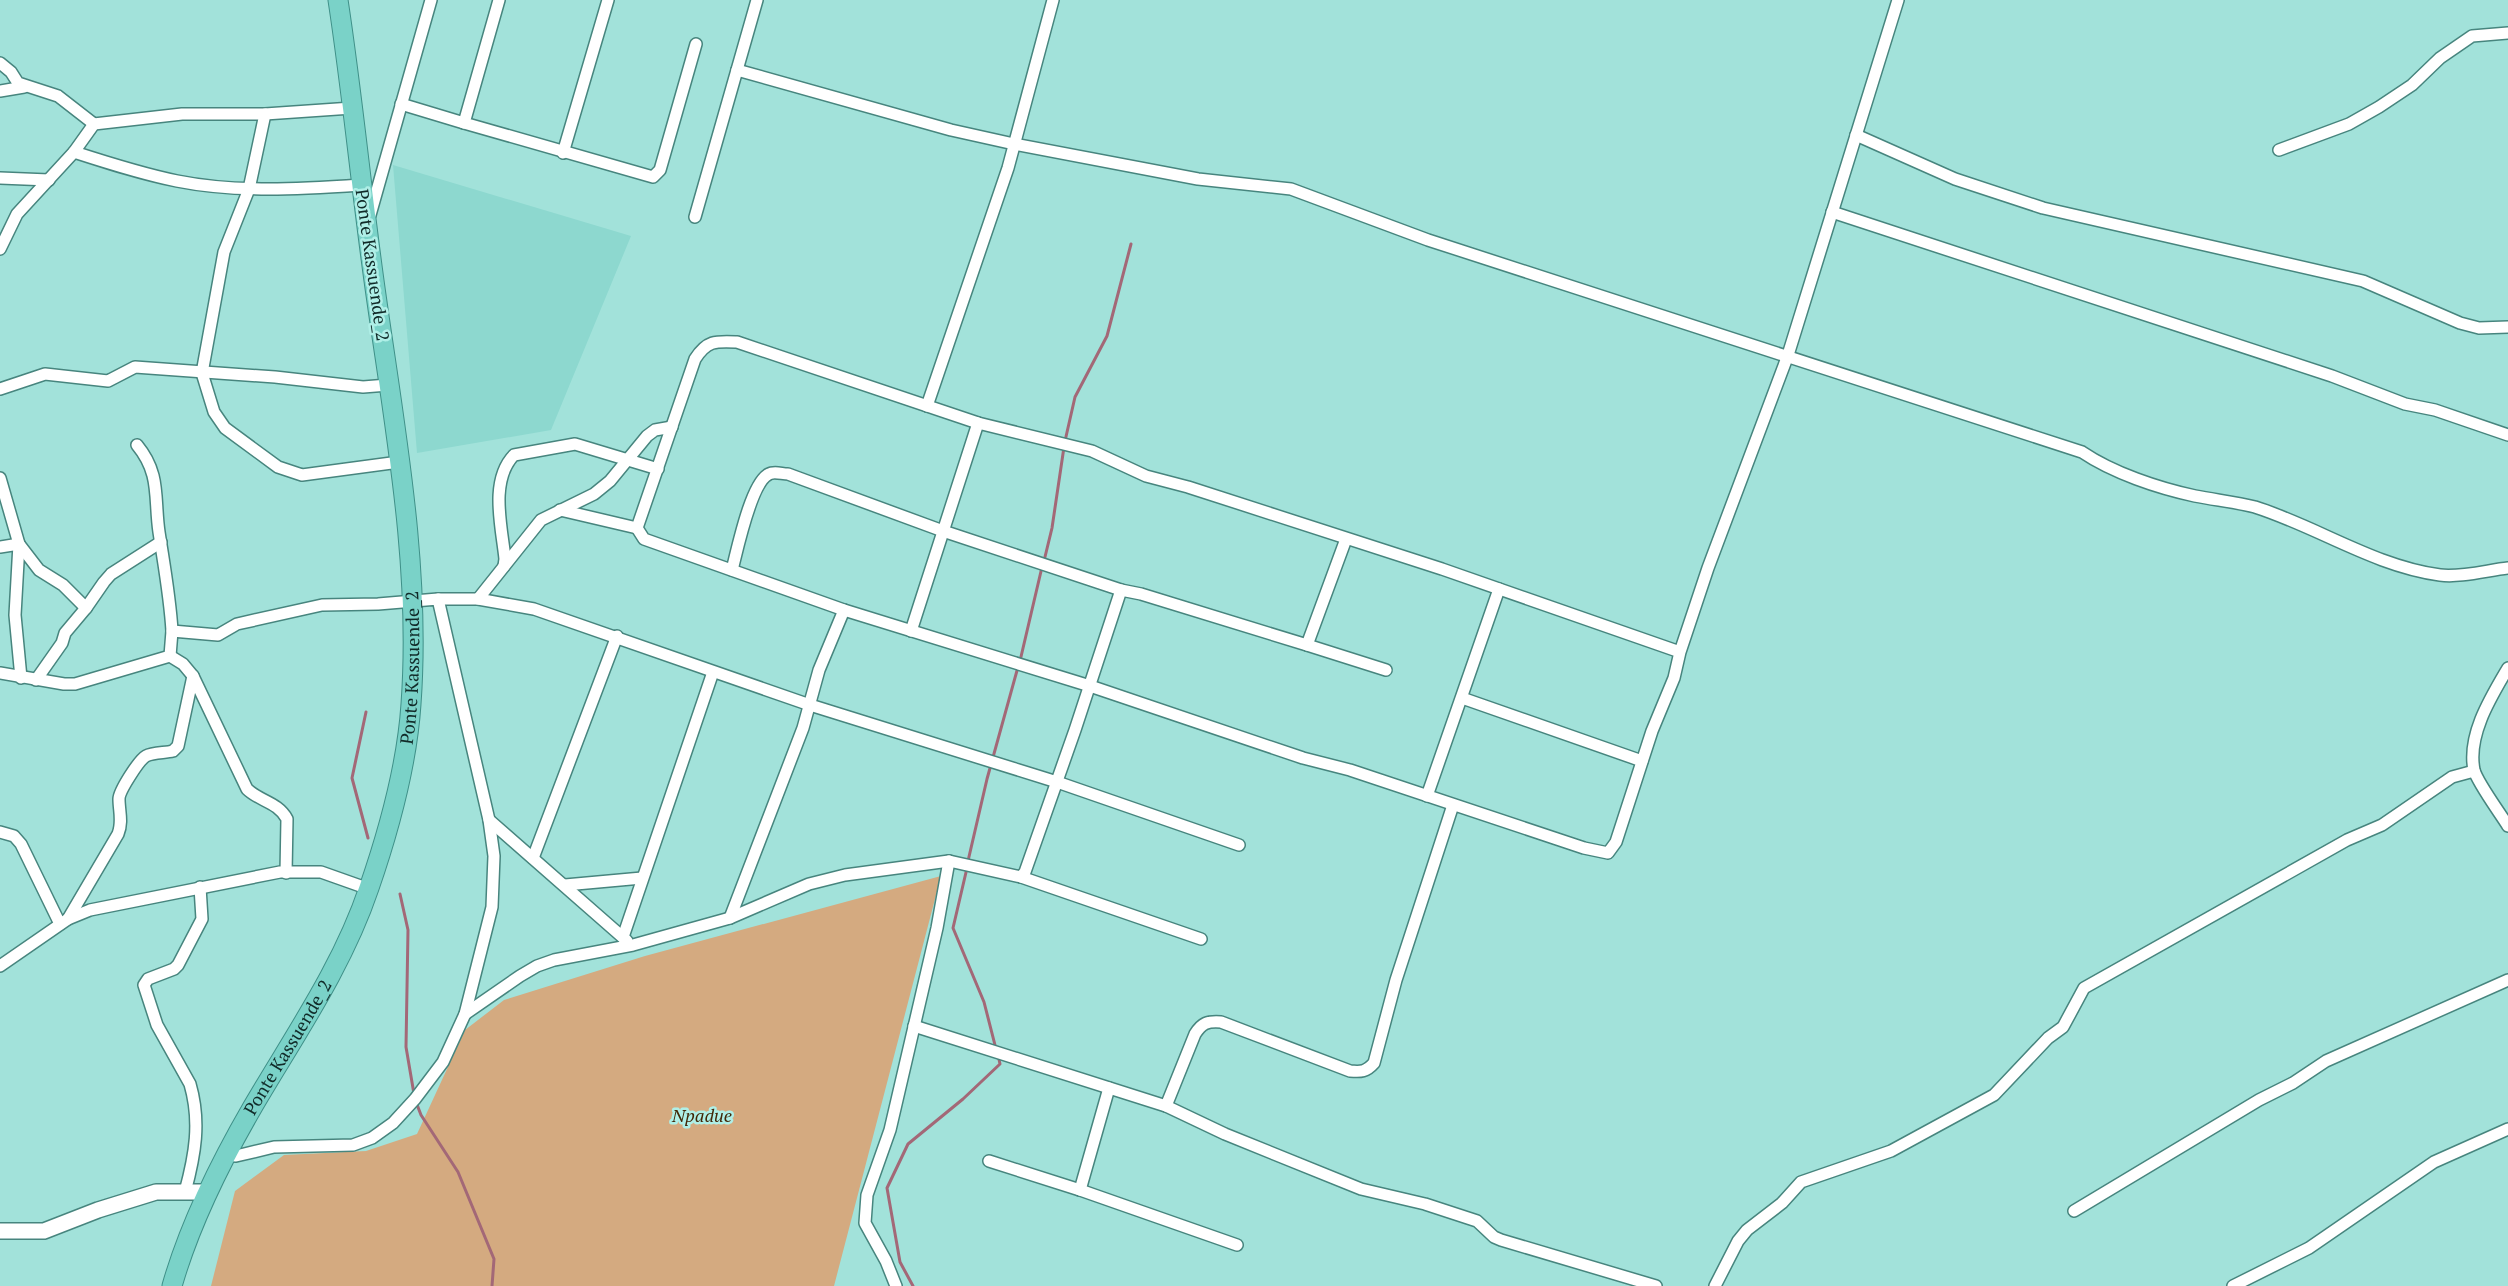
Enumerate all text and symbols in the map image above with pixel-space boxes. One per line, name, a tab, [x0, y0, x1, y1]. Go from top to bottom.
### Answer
street label: Ponte Kassuende_2	[350, 187, 396, 342]
street label: Ponte Kassuende_2	[394, 590, 424, 746]
street label: Ponte Kassuende_2	[238, 975, 337, 1119]
park label: Npadue	[671, 1103, 732, 1127]

